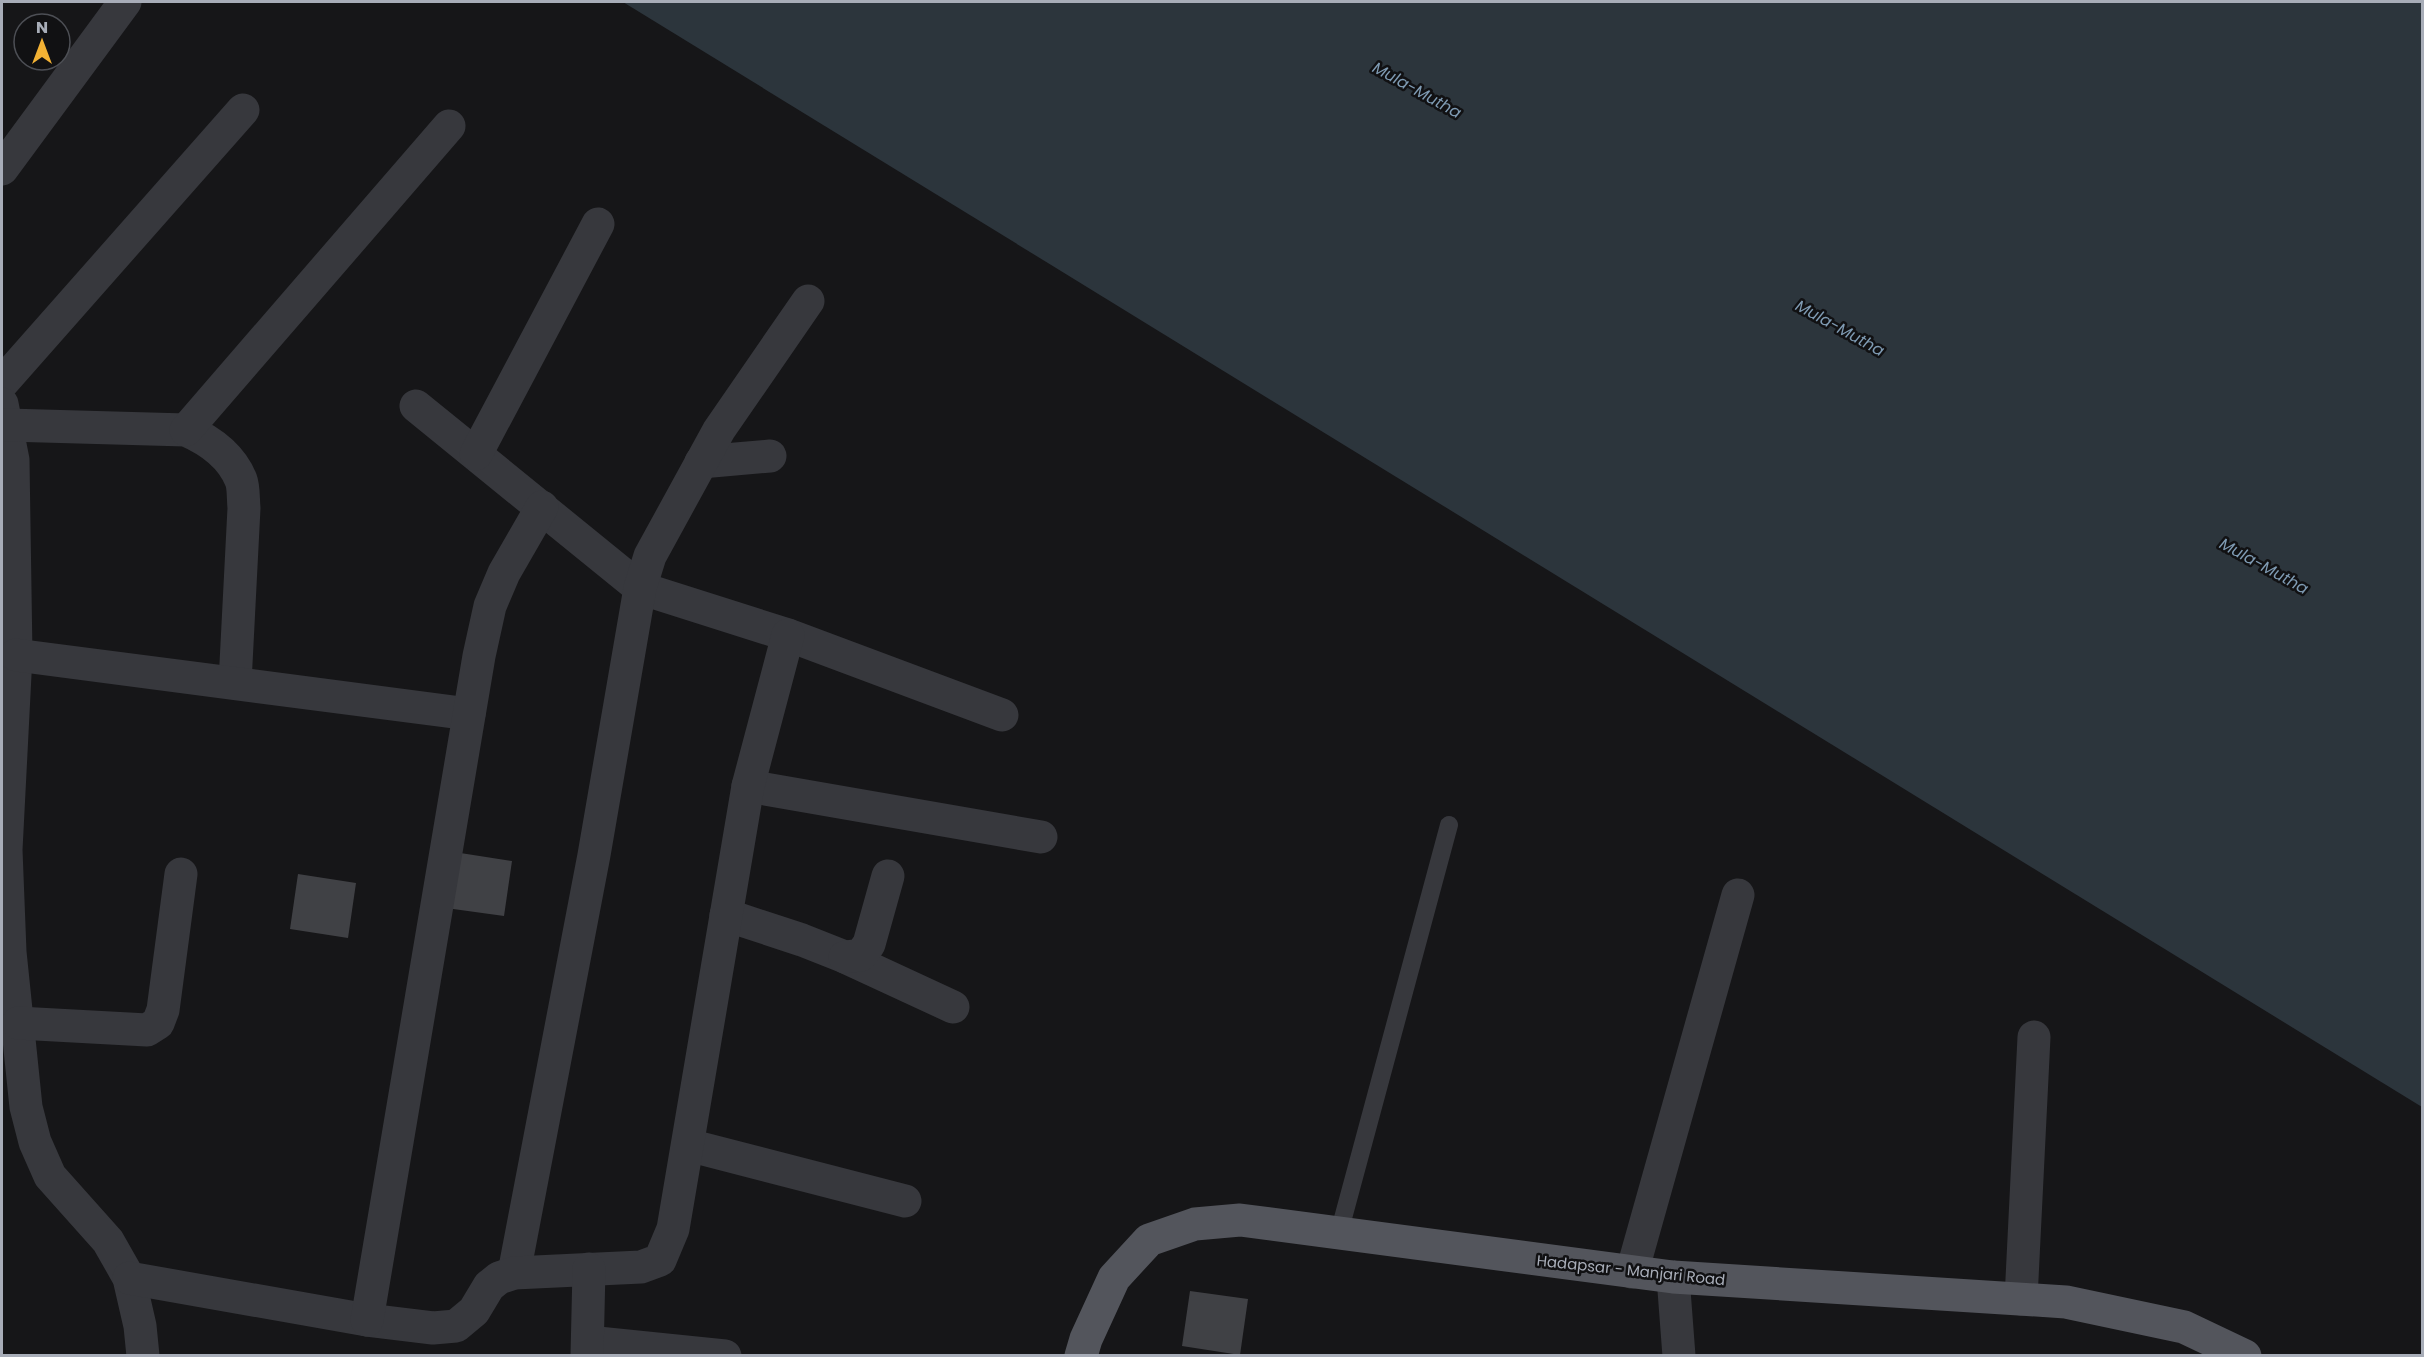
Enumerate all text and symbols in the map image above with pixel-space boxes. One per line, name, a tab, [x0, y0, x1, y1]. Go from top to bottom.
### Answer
north arrow	[12, 12, 72, 72]
text: N	[36, 16, 48, 39]
water label: Mula-Mutha	[1368, 56, 1466, 124]
water label: Mula-Mutha	[1791, 294, 1889, 362]
water label: Mula-Mutha	[2215, 532, 2313, 600]
street label: Hadapsar - Manjari Road	[1536, 1250, 1726, 1290]

